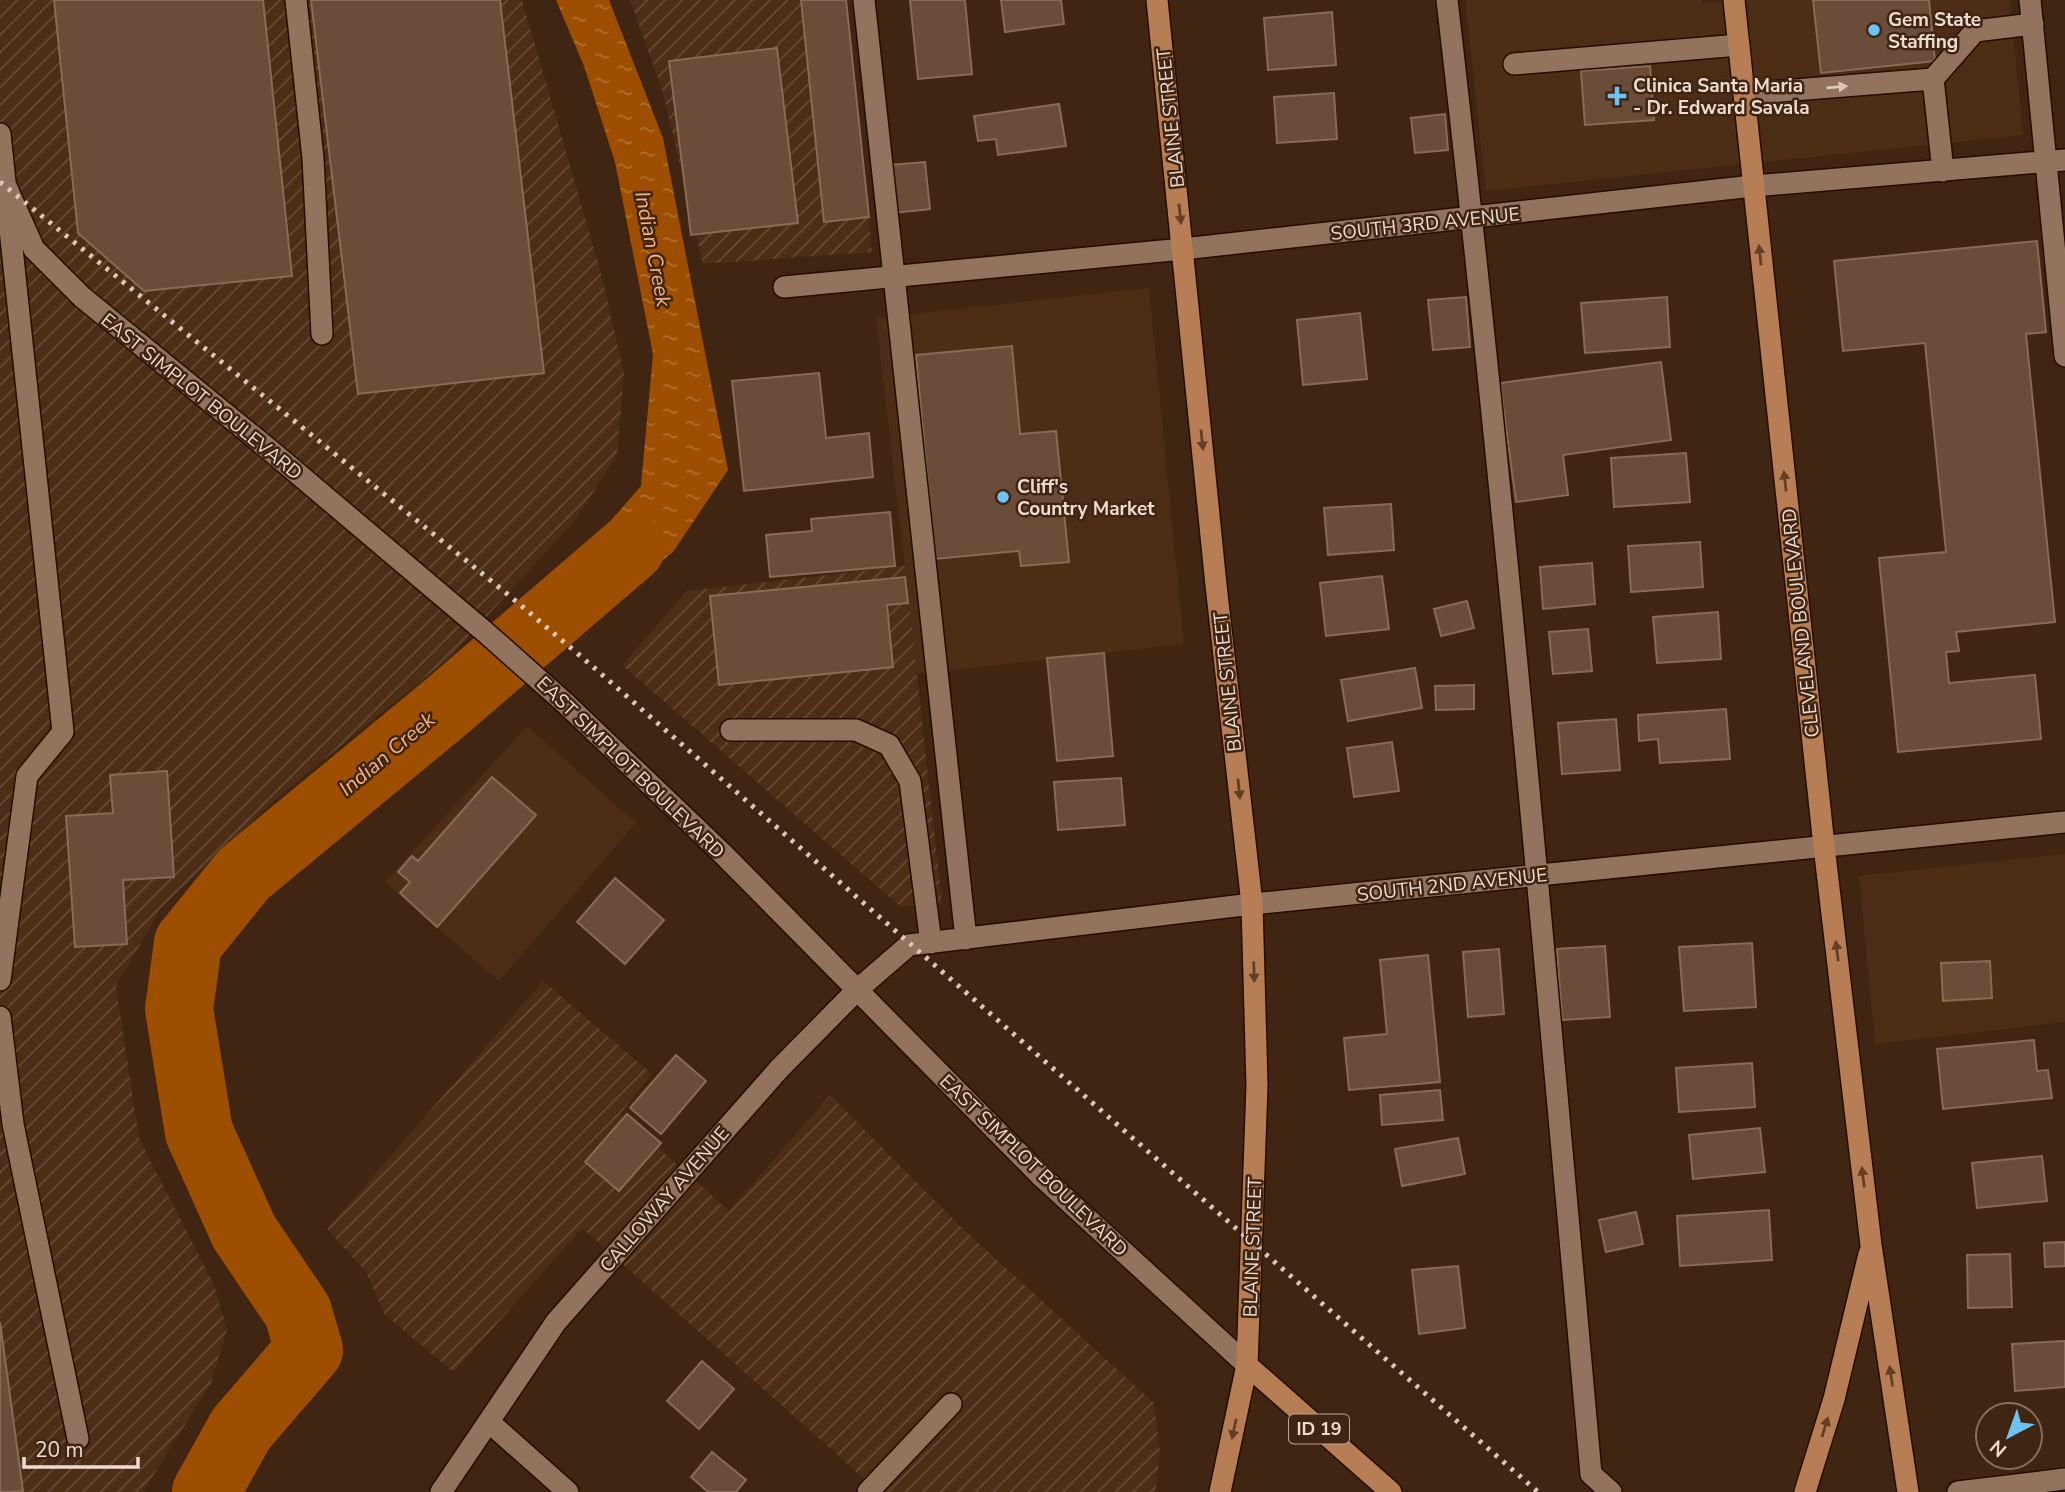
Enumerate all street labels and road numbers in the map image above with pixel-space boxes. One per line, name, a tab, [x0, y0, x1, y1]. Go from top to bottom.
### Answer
street label: BLAINE STREET	[1151, 46, 1191, 189]
street label: SOUTH 3RD AVENUE	[1329, 201, 1521, 247]
street label: EAST SIMPLOT BOULEVARD	[95, 307, 307, 486]
street label: CLEVELAND BOULEVARD	[1776, 507, 1826, 739]
street label: BLAINE STREET	[1208, 610, 1248, 753]
street label: EAST SIMPLOT BOULEVARD	[531, 671, 730, 865]
street label: SOUTH 2ND AVENUE	[1356, 862, 1549, 908]
street label: EAST SIMPLOT BOULEVARD	[934, 1069, 1133, 1263]
street label: CALLOWAY AVENUE	[594, 1121, 735, 1278]
street label: BLAINE STREET	[1238, 1176, 1268, 1318]
road number: ID 19	[1289, 1414, 1349, 1444]

